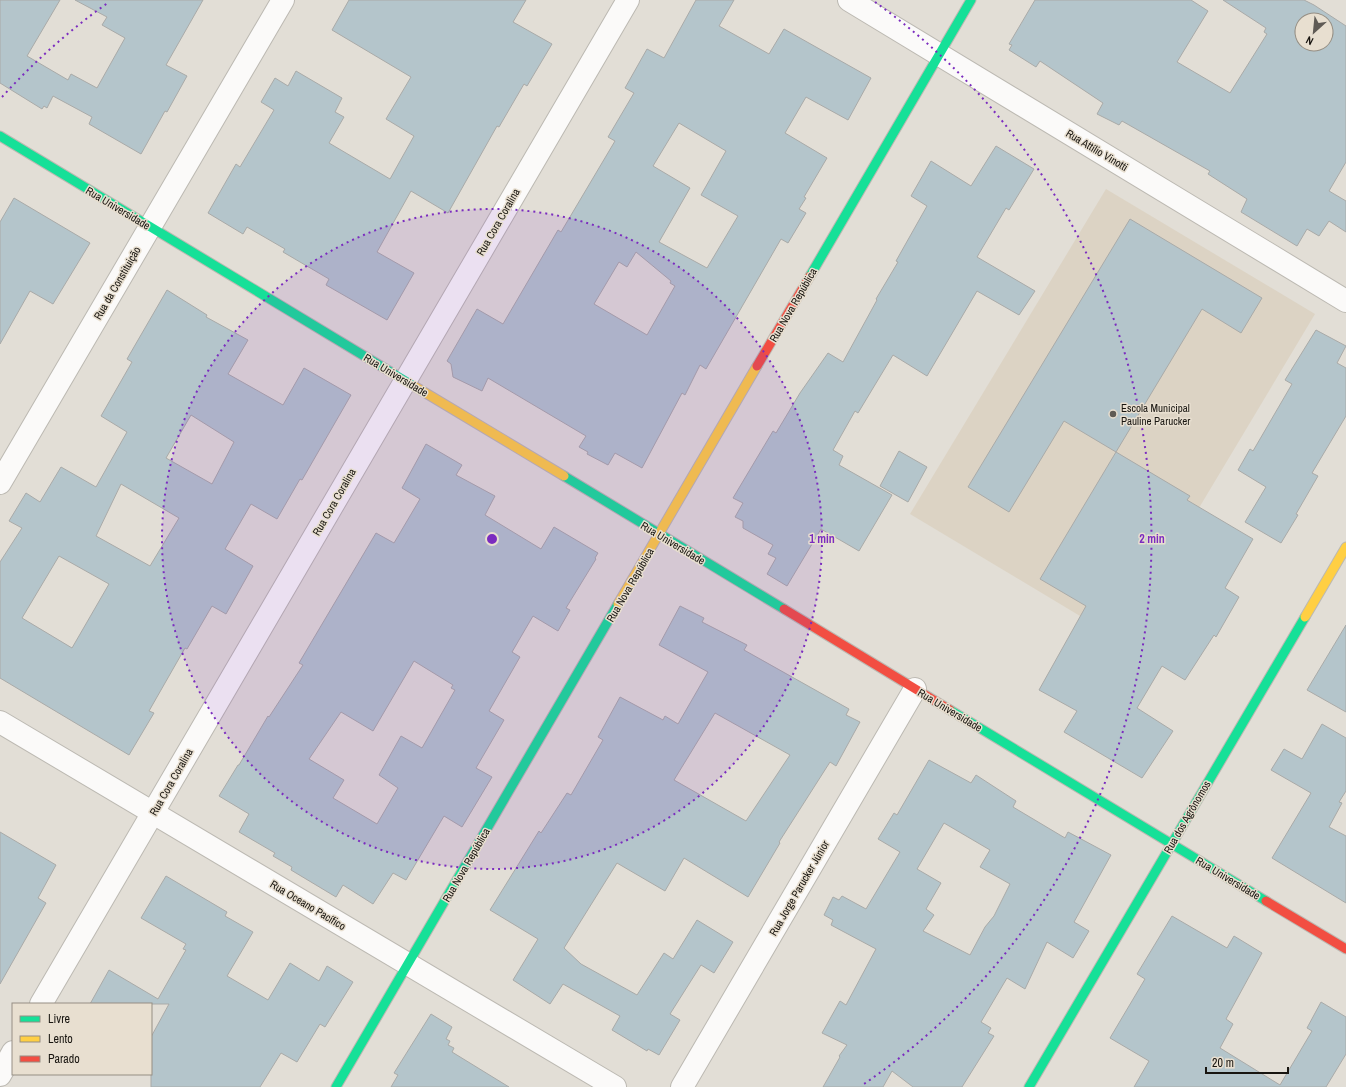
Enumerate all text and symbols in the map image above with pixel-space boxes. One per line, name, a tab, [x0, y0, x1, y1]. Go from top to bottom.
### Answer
north arrow	[1294, 12, 1334, 52]
text: N	[1303, 33, 1316, 49]
street label: Rua Attílio Vinotti	[1063, 126, 1131, 174]
street label: Rua Universidade	[83, 183, 153, 233]
street label: Rua Cora Coralina	[473, 186, 523, 258]
street label: Rua da Constituição	[90, 244, 144, 322]
street label: Rua Nova República	[766, 265, 820, 345]
street label: Rua Universidade	[361, 350, 431, 400]
place label: Escola Municipal Pauline Parucker	[1121, 401, 1190, 428]
marker: Escola Municipal Pauline Parucker	[1108, 409, 1118, 419]
street label: Rua Cora Coralina	[309, 466, 359, 538]
street label: Rua Universidade	[638, 518, 708, 568]
text: 1 min	[809, 531, 835, 547]
text: 2 min	[1139, 531, 1165, 547]
centre of rings	[485, 532, 499, 546]
street label: Rua Nova República	[603, 545, 657, 625]
street label: Rua Universidade	[915, 685, 985, 735]
street label: Rua Cora Coralina	[146, 746, 196, 818]
street label: Rua dos Agrônomos	[1161, 778, 1214, 856]
street label: Rua Nova República	[439, 825, 493, 905]
street label: Rua Jorge Parucker Júnior	[766, 838, 832, 938]
street label: Rua Universidade	[1193, 853, 1263, 903]
street label: Rua Oceano Pacífico	[268, 877, 348, 933]
legend	[12, 1003, 152, 1075]
text: Livre	[48, 1011, 70, 1027]
text: Lento	[48, 1031, 73, 1047]
scale bar	[1206, 1049, 1288, 1075]
text: Parado	[48, 1051, 80, 1067]
text: 20 m	[1212, 1055, 1234, 1071]

